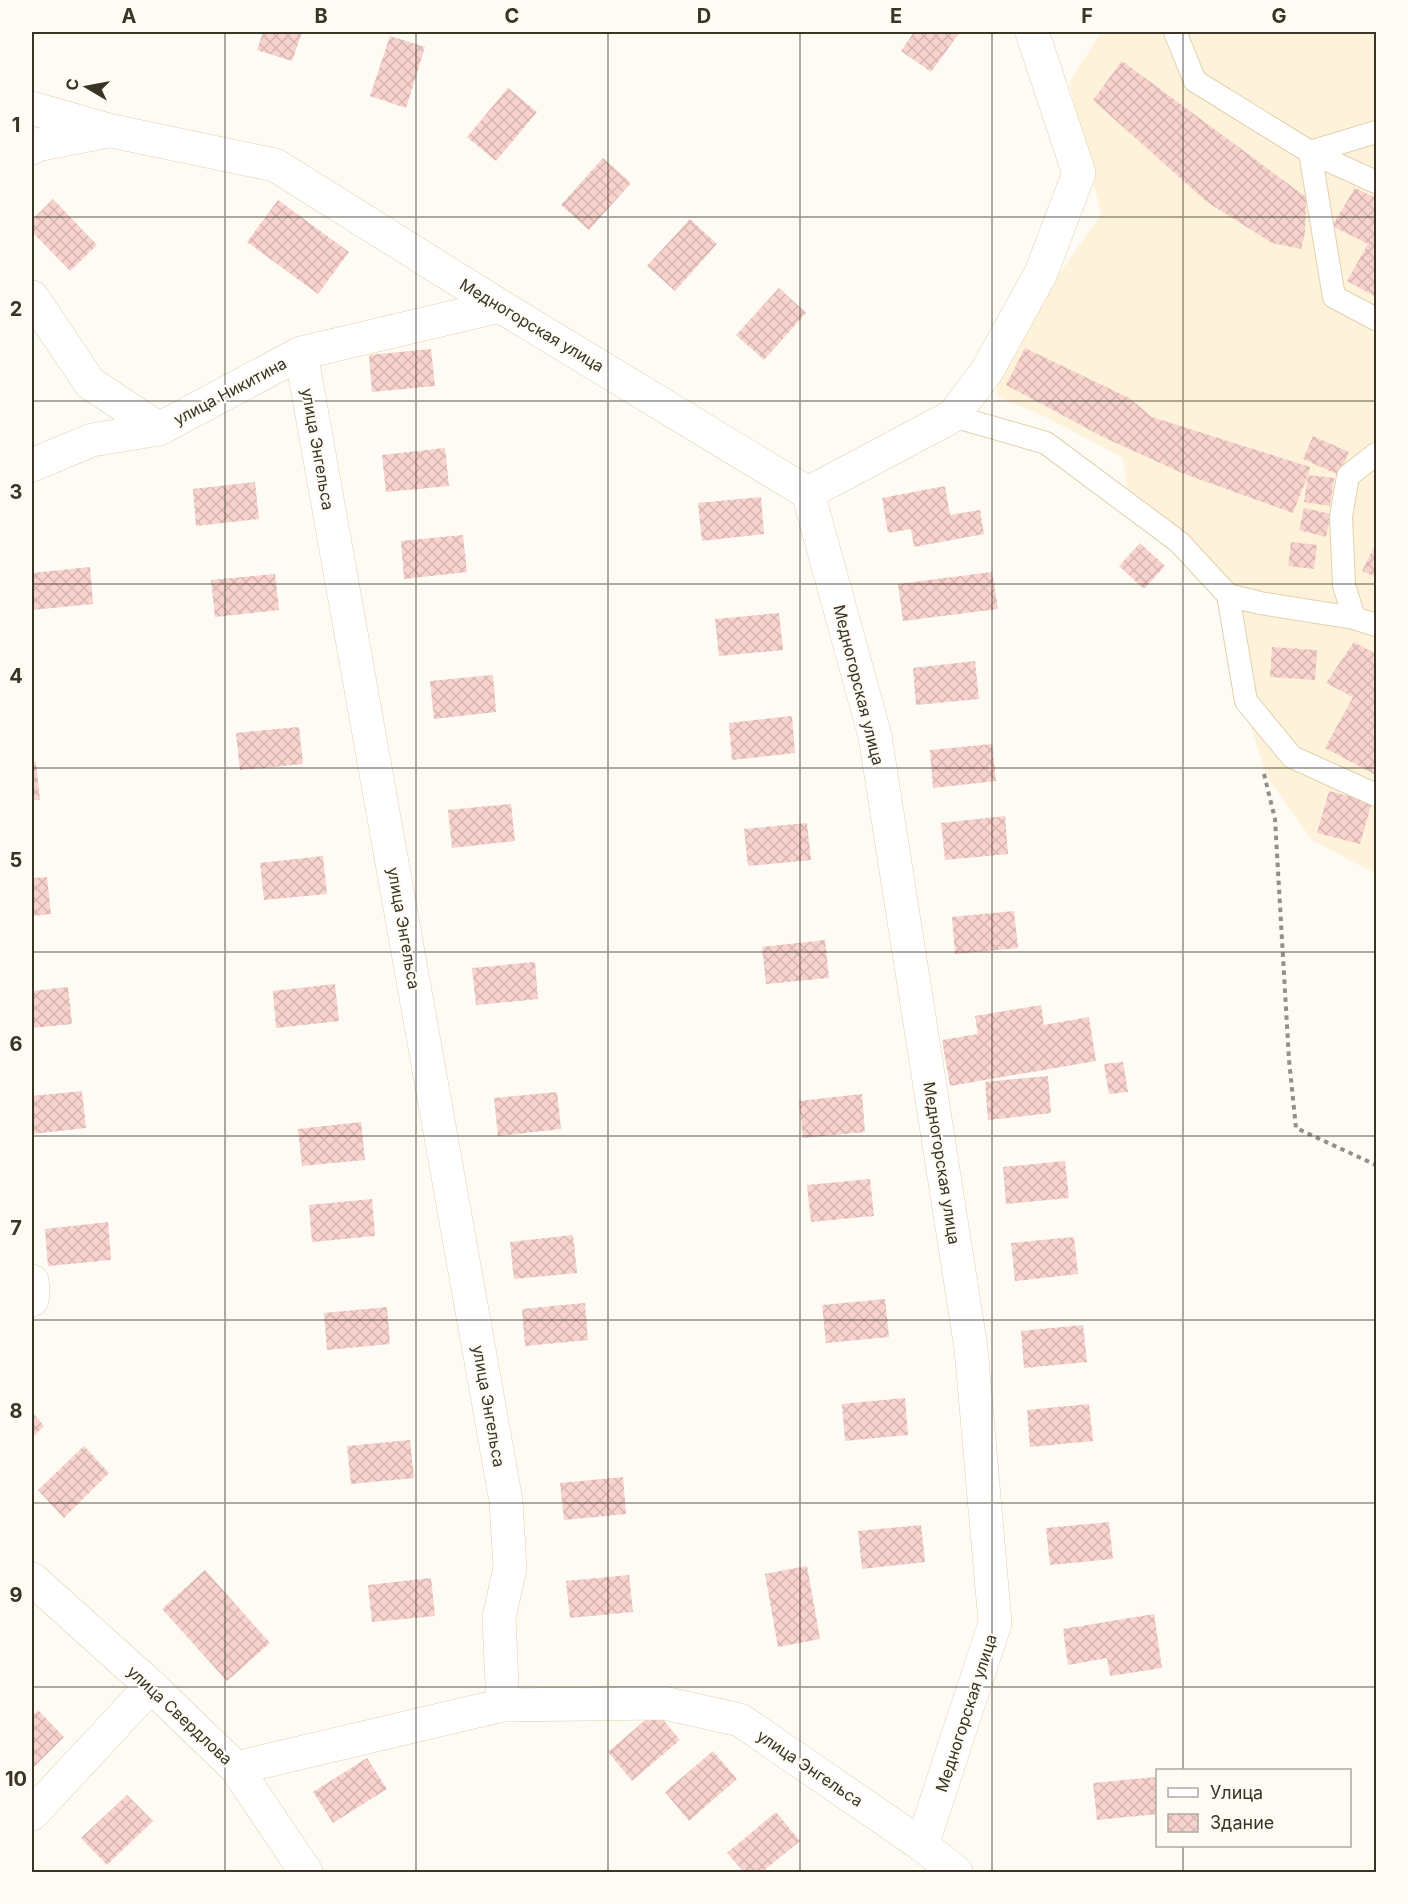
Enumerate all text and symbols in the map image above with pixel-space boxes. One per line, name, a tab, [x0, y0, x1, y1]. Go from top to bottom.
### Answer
text: A	[122, 4, 137, 28]
text: B	[314, 4, 328, 28]
text: C	[505, 4, 519, 28]
text: D	[697, 4, 711, 28]
text: E	[890, 4, 902, 28]
text: F	[1081, 4, 1093, 28]
text: G	[1271, 4, 1287, 28]
north arrow	[57, 57, 117, 117]
text: С	[61, 77, 83, 92]
text: 1	[12, 113, 20, 137]
street label: Медногорская улица	[456, 274, 608, 376]
text: 2	[10, 297, 22, 321]
street label: улица Никитина	[170, 353, 290, 429]
street label: улица Энгельса	[297, 386, 339, 512]
text: 3	[10, 480, 22, 504]
street label: Медногорская улица	[829, 603, 889, 767]
text: 4	[9, 664, 23, 688]
text: 5	[10, 848, 22, 872]
street label: улица Энгельса	[383, 865, 425, 991]
text: 6	[10, 1032, 23, 1056]
street label: Медногорская улица	[919, 1080, 965, 1246]
text: 7	[10, 1216, 22, 1240]
street label: улица Энгельса	[468, 1343, 510, 1469]
text: 8	[9, 1399, 23, 1423]
text: 9	[10, 1583, 23, 1607]
street label: Медногорская улица	[931, 1632, 1001, 1794]
street label: улица Свердлова	[123, 1661, 237, 1769]
street label: улица Энгельса	[753, 1725, 867, 1811]
text: 10	[5, 1767, 27, 1791]
legend	[1156, 1769, 1351, 1847]
text: Улица	[1210, 1782, 1263, 1803]
text: Здание	[1210, 1812, 1274, 1833]

